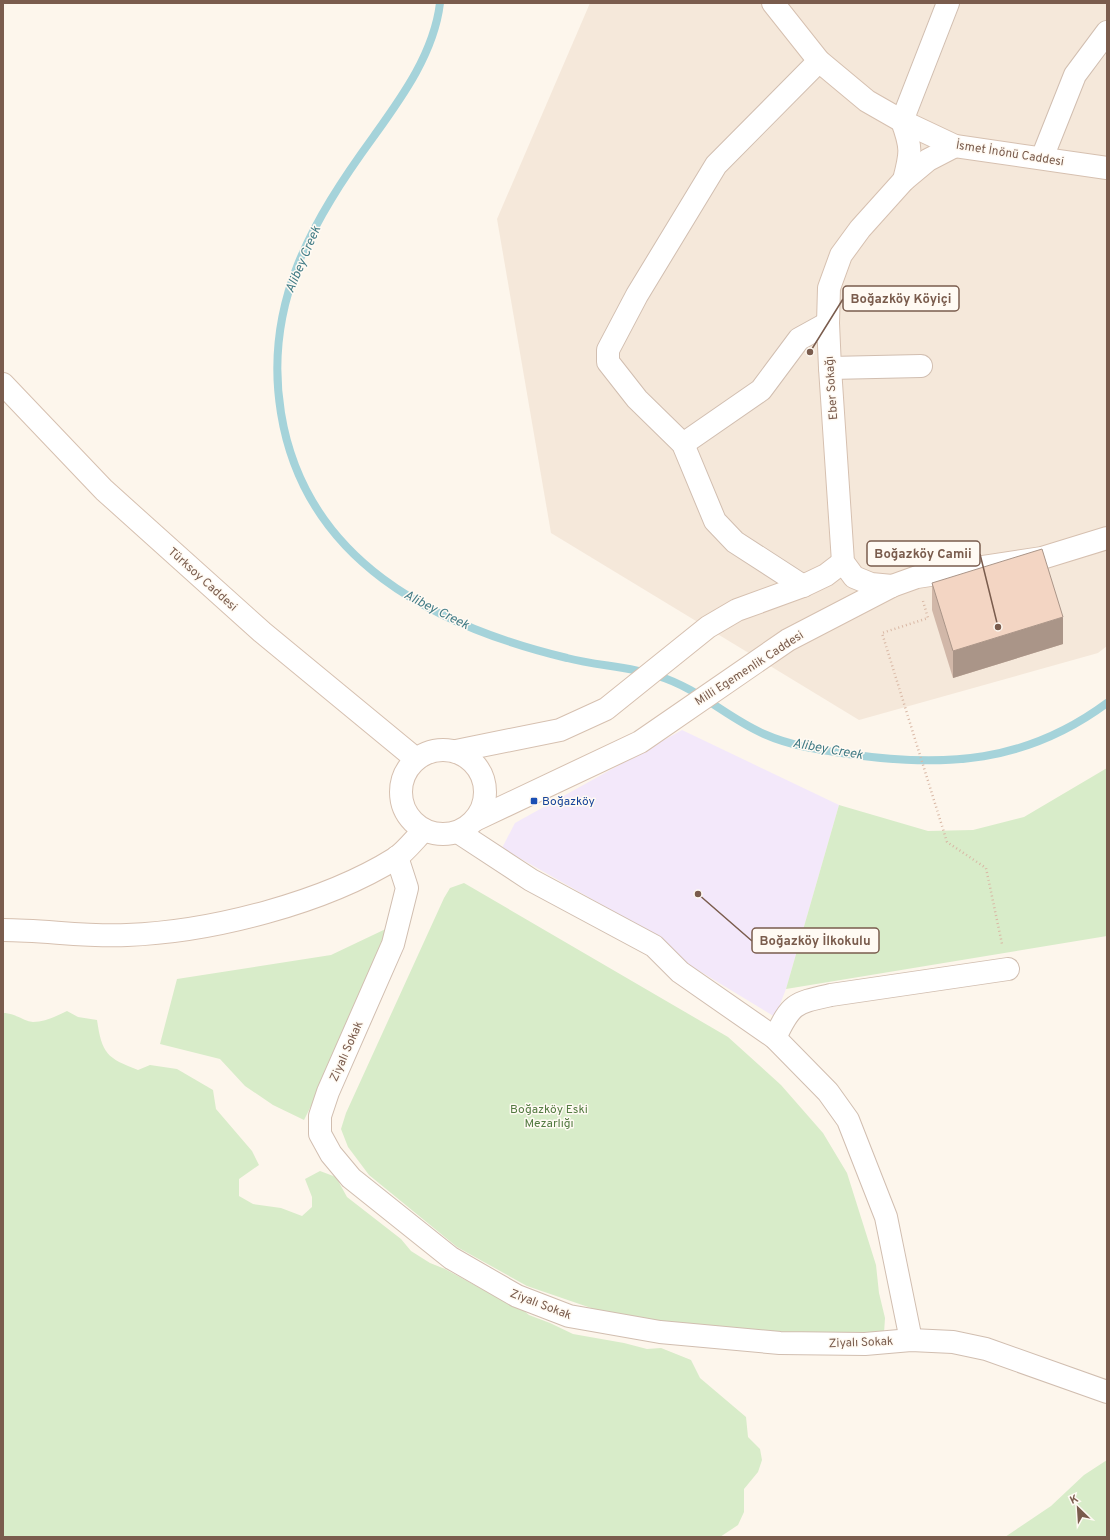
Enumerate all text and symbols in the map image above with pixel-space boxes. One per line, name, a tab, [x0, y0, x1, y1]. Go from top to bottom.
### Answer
street label: İsmet İnönü Caddesi	[955, 138, 1065, 170]
water label: Alibey Creek	[283, 224, 325, 296]
callout: Boğazköy Köyiçi	[843, 286, 959, 311]
text: Boğazköy Köyiçi	[851, 292, 951, 308]
street label: Eber Sokağı	[822, 355, 842, 421]
callout: Boğazköy Camii	[867, 541, 980, 566]
street label: Türksoy Caddesi	[164, 544, 240, 615]
text: Boğazköy Camii	[874, 547, 972, 563]
water label: Alibey Creek	[401, 588, 472, 634]
street label: Milli Egemenlik Caddesi	[692, 628, 807, 710]
water label: Alibey Creek	[791, 736, 864, 764]
place label: Boğazköy	[542, 794, 595, 810]
marker: Boğazköy	[529, 796, 539, 806]
callout: Boğazköy İlkokulu	[752, 928, 879, 953]
text: Boğazköy İlkokulu	[759, 933, 871, 950]
street label: Ziyalı Sokak	[326, 1019, 367, 1084]
park label: Boğazköy Eski Mezarlığı	[510, 1102, 588, 1132]
street label: Ziyalı Sokak	[508, 1286, 574, 1324]
street label: Ziyalı Sokak	[828, 1334, 894, 1352]
north arrow	[1058, 1488, 1098, 1528]
text: K	[1068, 1492, 1081, 1508]

